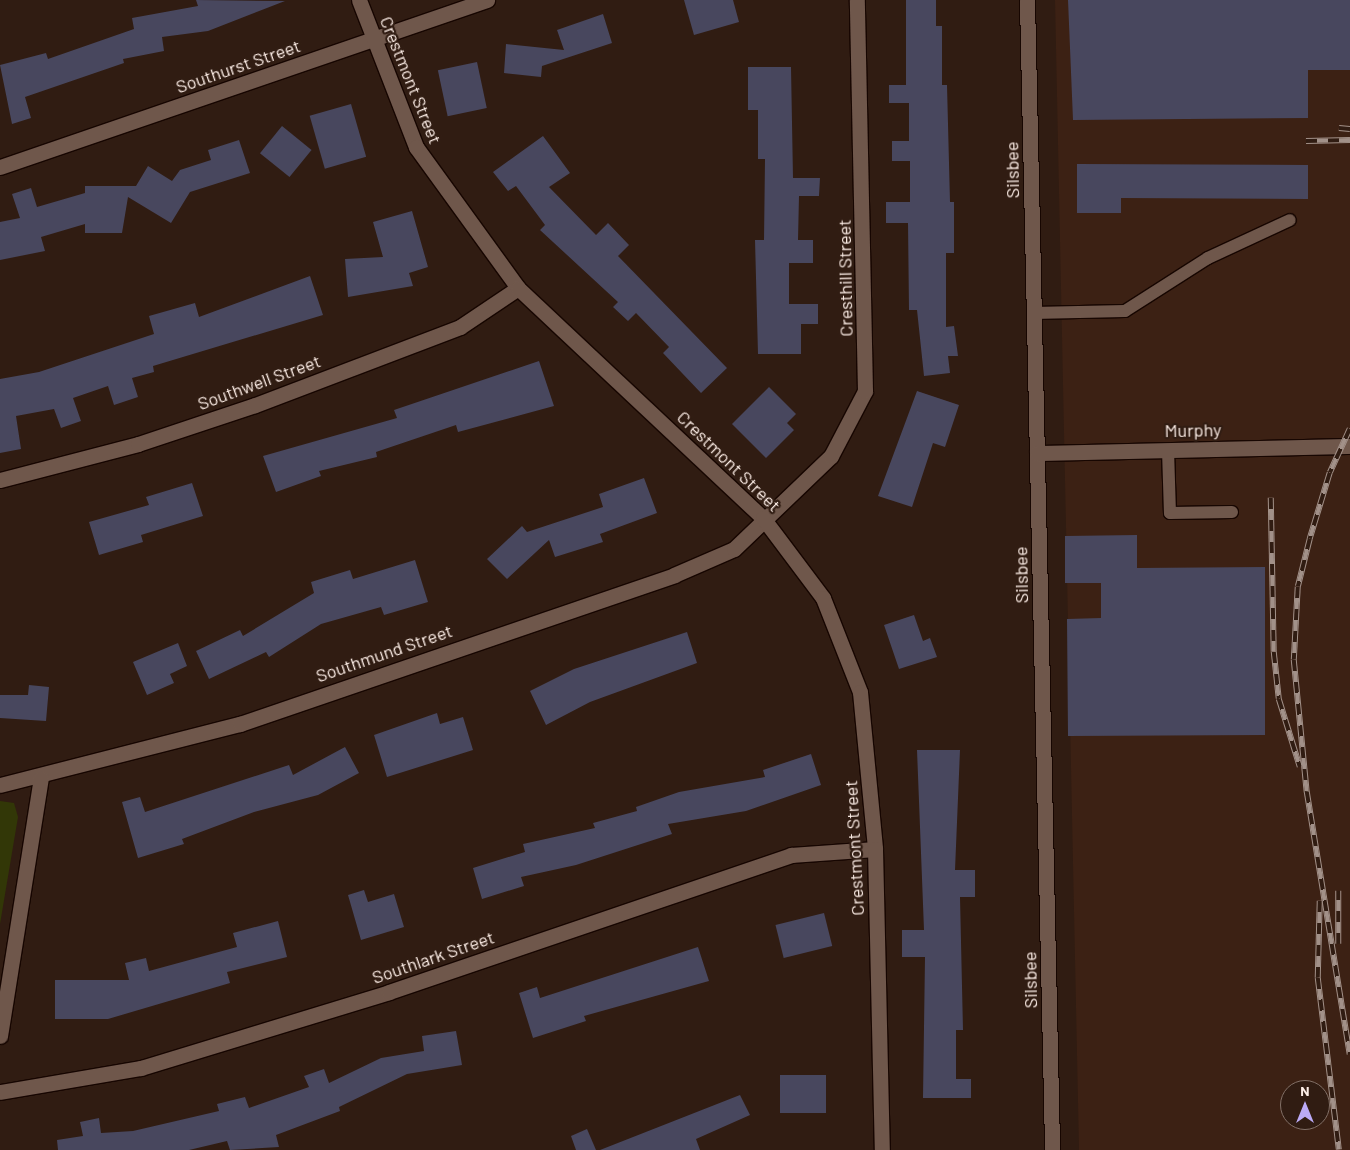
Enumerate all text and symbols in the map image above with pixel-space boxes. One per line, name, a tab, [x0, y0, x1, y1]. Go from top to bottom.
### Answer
street label: Crestmont Street	[376, 13, 446, 147]
street label: Southurst Street	[173, 35, 303, 97]
street label: Silsbee	[1001, 141, 1023, 199]
street label: Cresthill Street	[833, 219, 857, 337]
street label: Southwell Street	[195, 350, 323, 414]
street label: Crestmont Street	[673, 406, 785, 516]
street label: Murphy	[1164, 419, 1222, 441]
street label: Silsbee	[1010, 546, 1032, 604]
street label: Southmund Street	[313, 620, 455, 686]
street label: Crestmont Street	[840, 780, 868, 916]
street label: Southlark Street	[369, 926, 497, 988]
street label: Silsbee	[1019, 951, 1041, 1009]
north arrow	[1280, 1080, 1330, 1130]
text: N	[1300, 1082, 1310, 1099]

